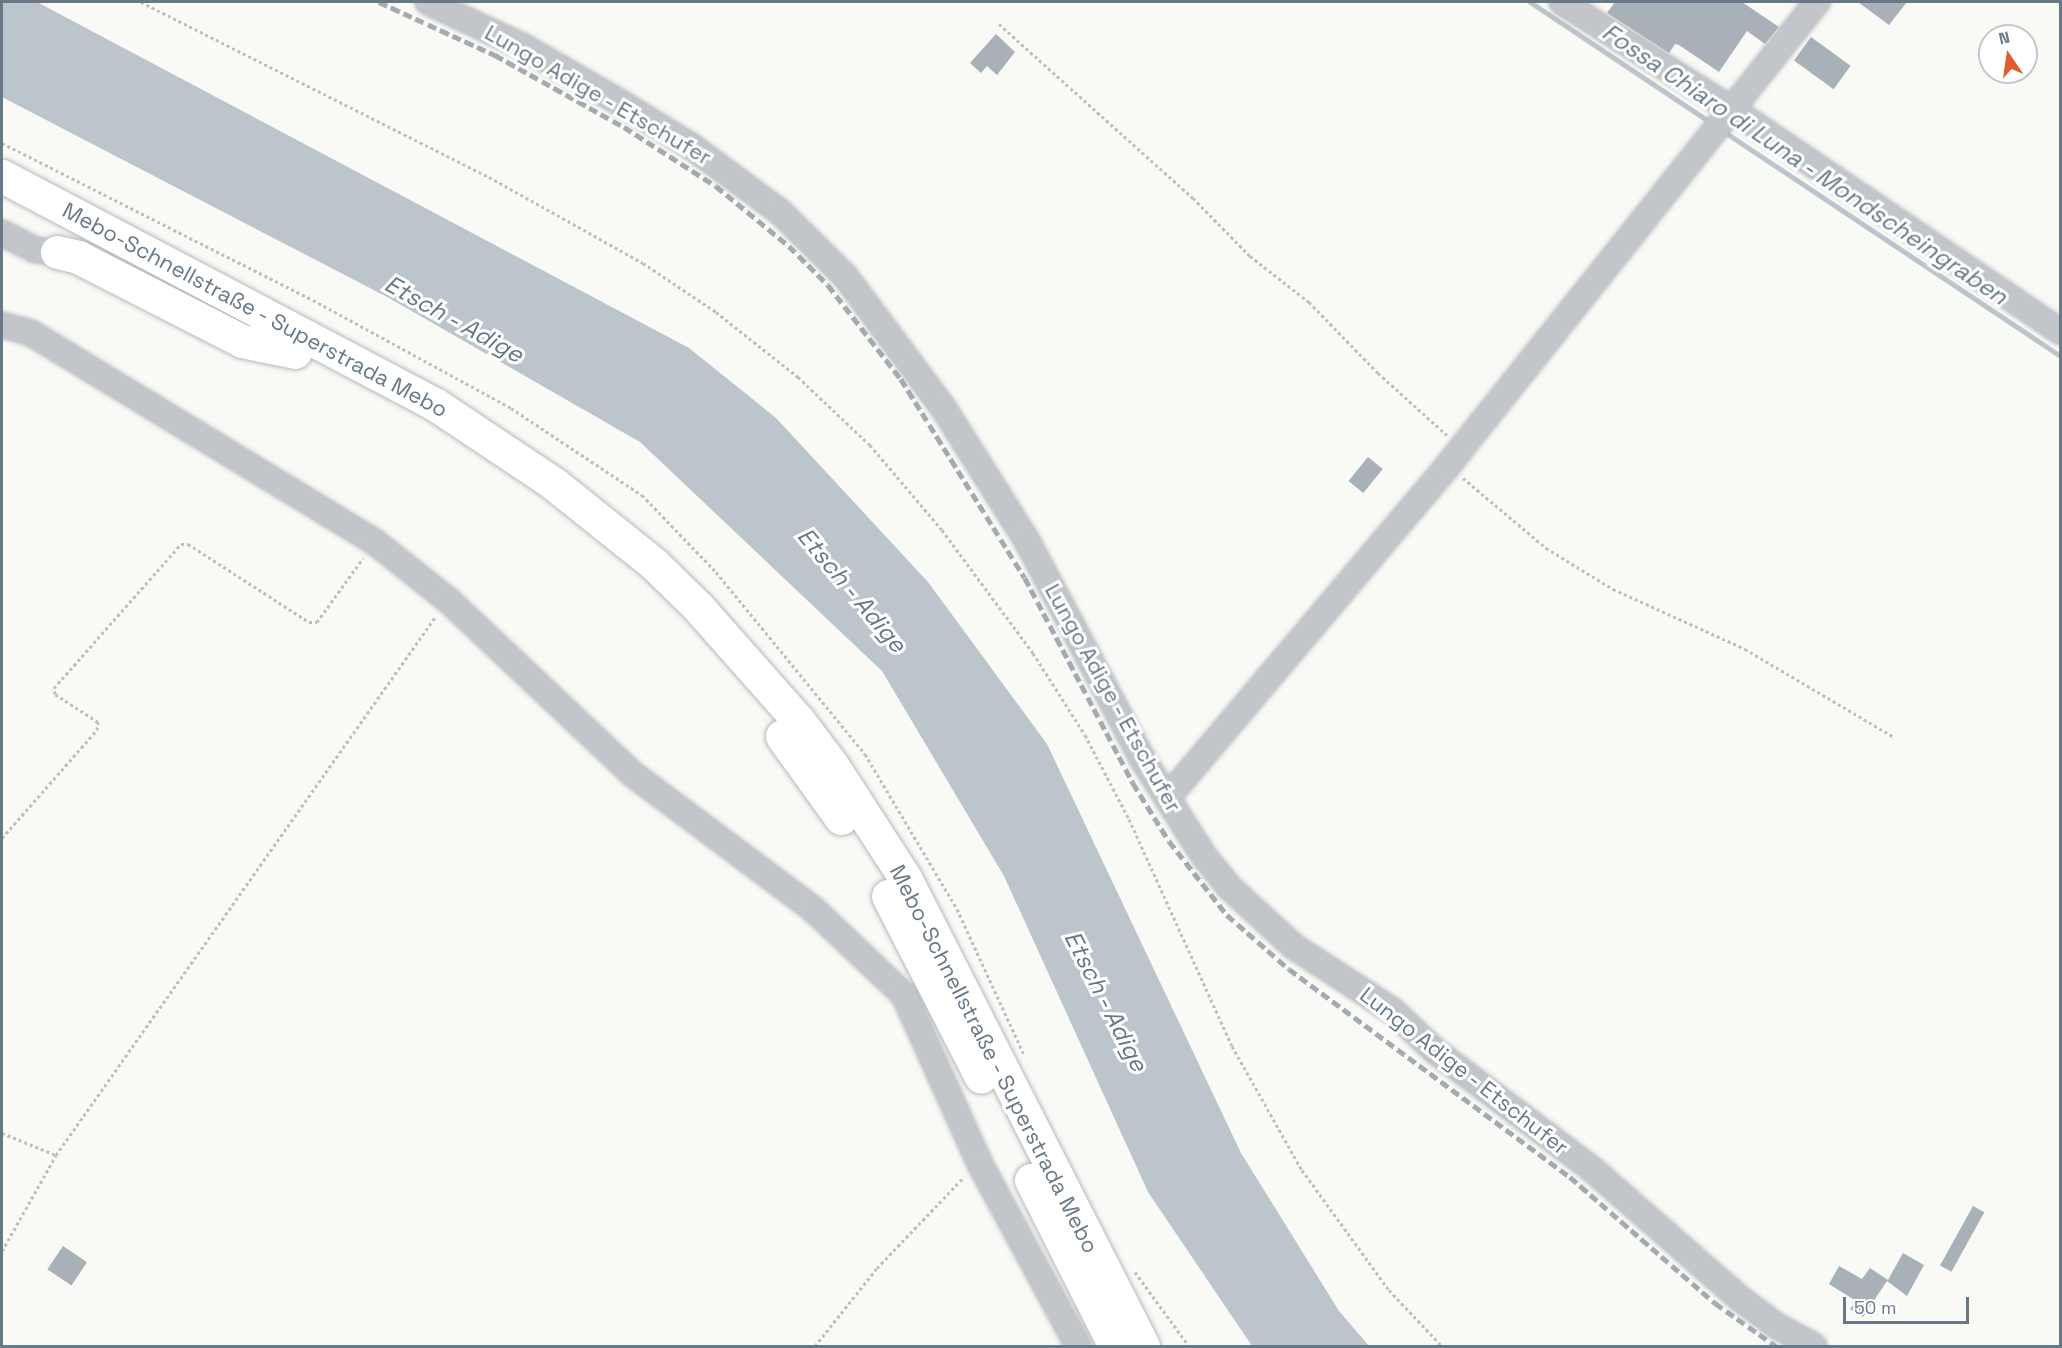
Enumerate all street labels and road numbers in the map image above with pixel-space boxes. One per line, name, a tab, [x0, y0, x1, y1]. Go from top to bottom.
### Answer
street label: Lungo Adige - Etschufer	[479, 19, 717, 171]
street label: Mebo-Schnellstraße - Superstrada Mebo	[57, 197, 453, 423]
street label: Lungo Adige - Etschufer	[1039, 578, 1187, 818]
street label: Mebo-Schnellstraße - Superstrada Mebo	[884, 860, 1104, 1258]
street label: Lungo Adige - Etschufer	[1354, 981, 1574, 1161]

